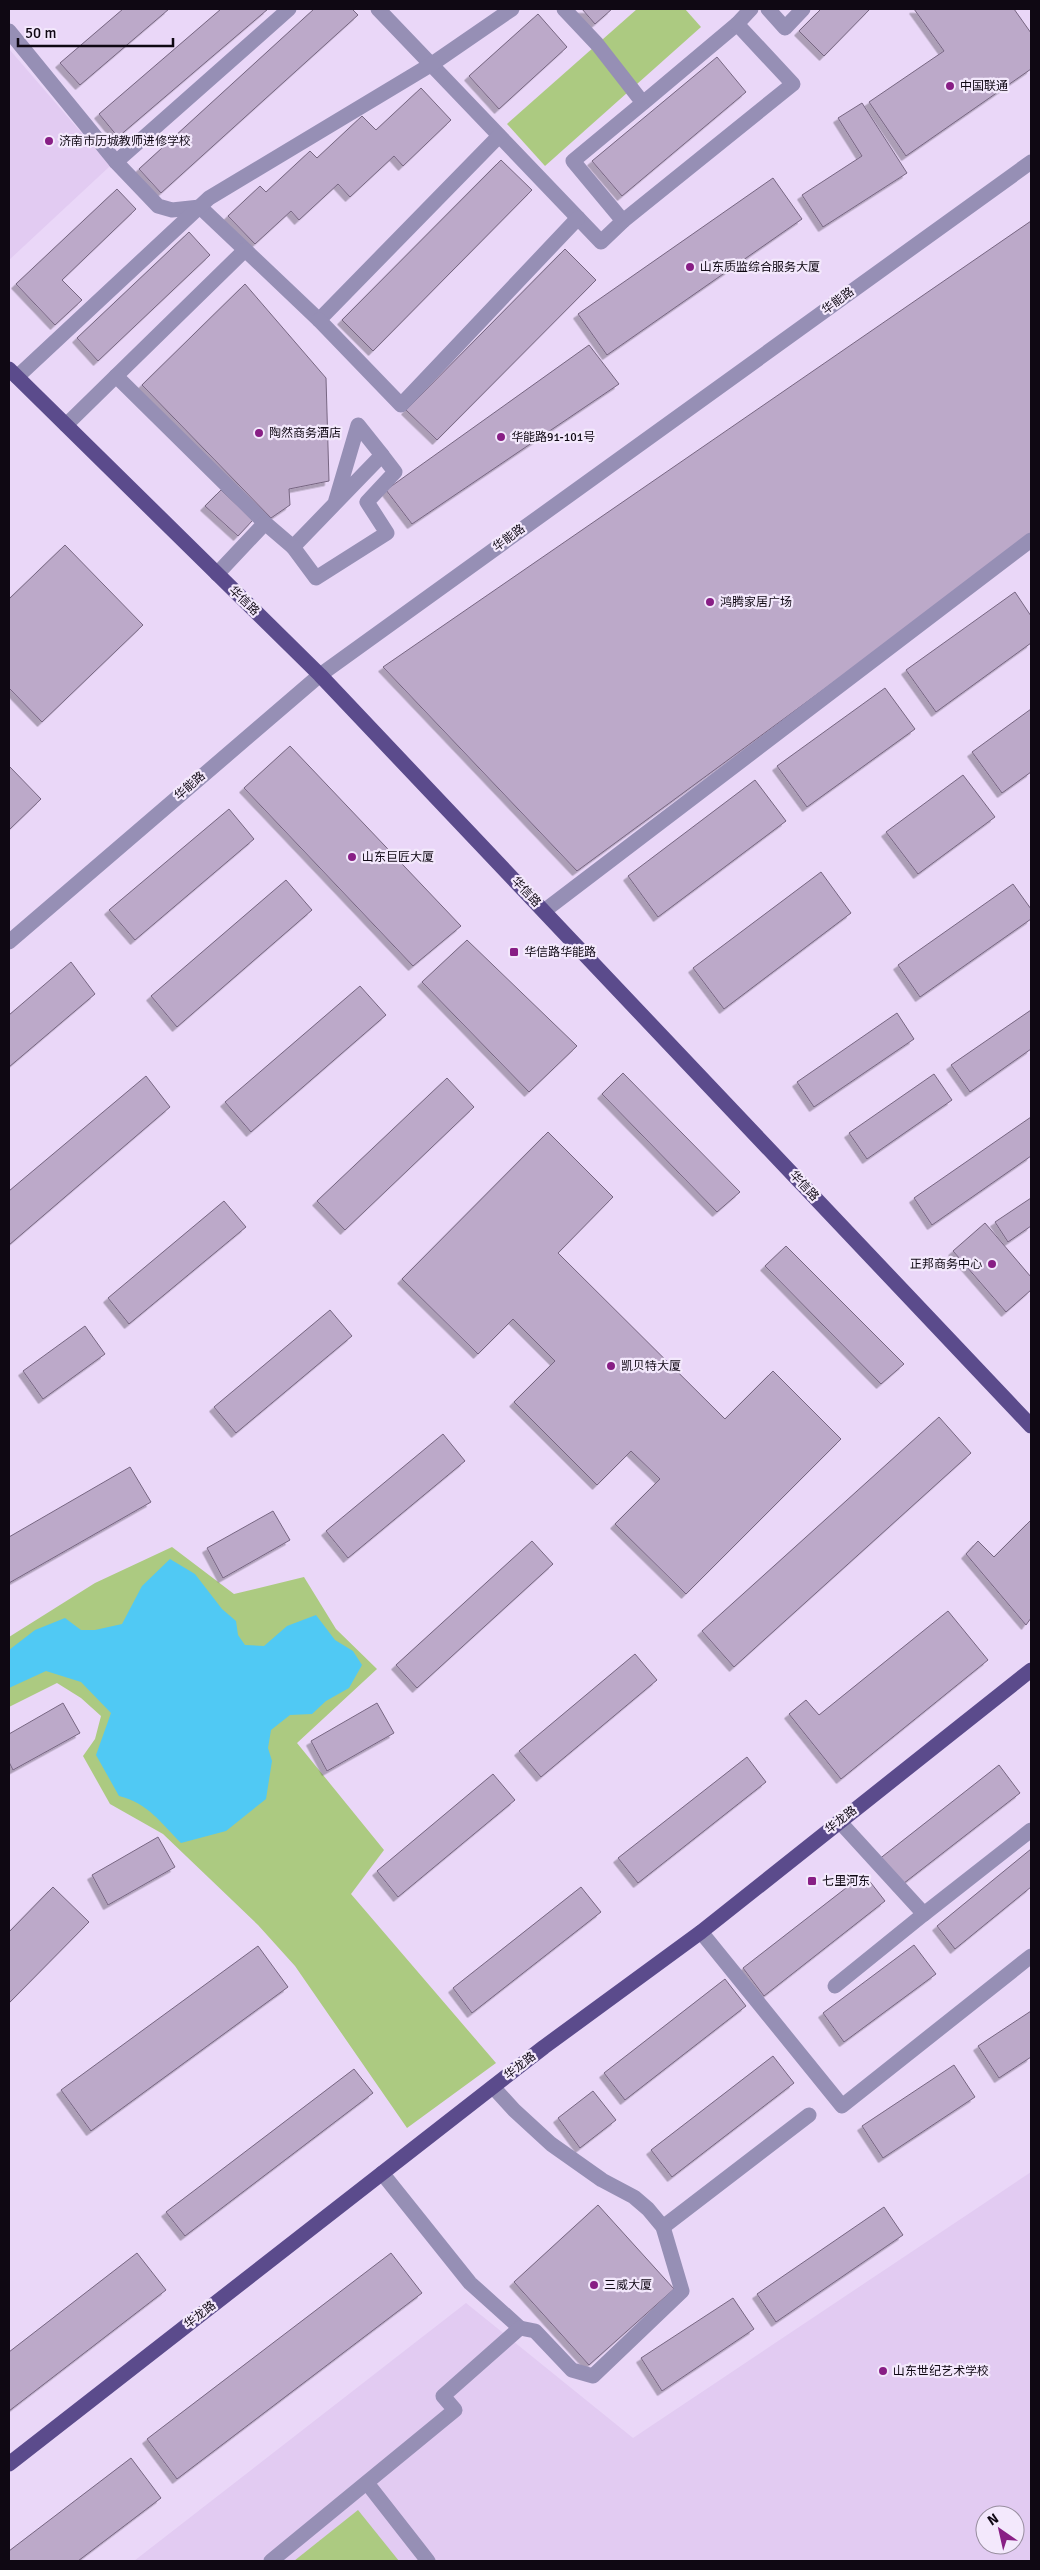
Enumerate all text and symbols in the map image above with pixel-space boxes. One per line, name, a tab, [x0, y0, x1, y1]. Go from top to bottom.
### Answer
scale bar	[18, 15, 172, 47]
text: 50 m	[25, 24, 56, 42]
place label: 中国联通	[960, 79, 1008, 94]
marker: 中国联通	[944, 80, 956, 92]
place label: 济南市历城教师进修学校	[59, 134, 191, 149]
marker: 济南市历城教师进修学校	[43, 135, 55, 147]
place label: 山东质监综合服务大厦	[700, 260, 820, 275]
marker: 山东质监综合服务大厦	[684, 261, 696, 273]
street label: 华能路	[819, 284, 857, 318]
place label: 陶然商务酒店	[269, 426, 341, 441]
marker: 陶然商务酒店	[253, 427, 265, 439]
place label: 华能路91-101号	[511, 430, 595, 445]
marker: 华能路91-101号	[495, 431, 507, 443]
street label: 华能路	[490, 521, 528, 555]
street label: 华信路	[226, 583, 262, 619]
place label: 鸿腾家居广场	[720, 595, 792, 610]
marker: 鸿腾家居广场	[704, 596, 716, 608]
street label: 华能路	[171, 769, 209, 803]
place label: 山东巨匠大厦	[362, 850, 434, 865]
marker: 山东巨匠大厦	[346, 851, 358, 863]
street label: 华信路	[508, 874, 544, 910]
place label: 华信路华能路	[524, 945, 596, 960]
marker: 华信路华能路	[508, 946, 520, 958]
street label: 华信路	[786, 1168, 822, 1204]
place label: 正邦商务中心	[910, 1257, 982, 1272]
marker: 正邦商务中心	[986, 1258, 998, 1270]
place label: 凯贝特大厦	[621, 1359, 681, 1374]
marker: 凯贝特大厦	[605, 1360, 617, 1372]
street label: 华龙路	[822, 1803, 860, 1837]
place label: 七里河东	[822, 1874, 870, 1889]
marker: 七里河东	[806, 1875, 818, 1887]
street label: 华龙路	[501, 2049, 539, 2083]
place label: 三威大厦	[604, 2278, 652, 2293]
marker: 三威大厦	[588, 2279, 600, 2291]
street label: 华龙路	[181, 2298, 219, 2332]
place label: 山东世纪艺术学校	[893, 2364, 989, 2379]
marker: 山东世纪艺术学校	[877, 2365, 889, 2377]
north arrow	[975, 2505, 1025, 2555]
text: N	[984, 2510, 1002, 2529]

